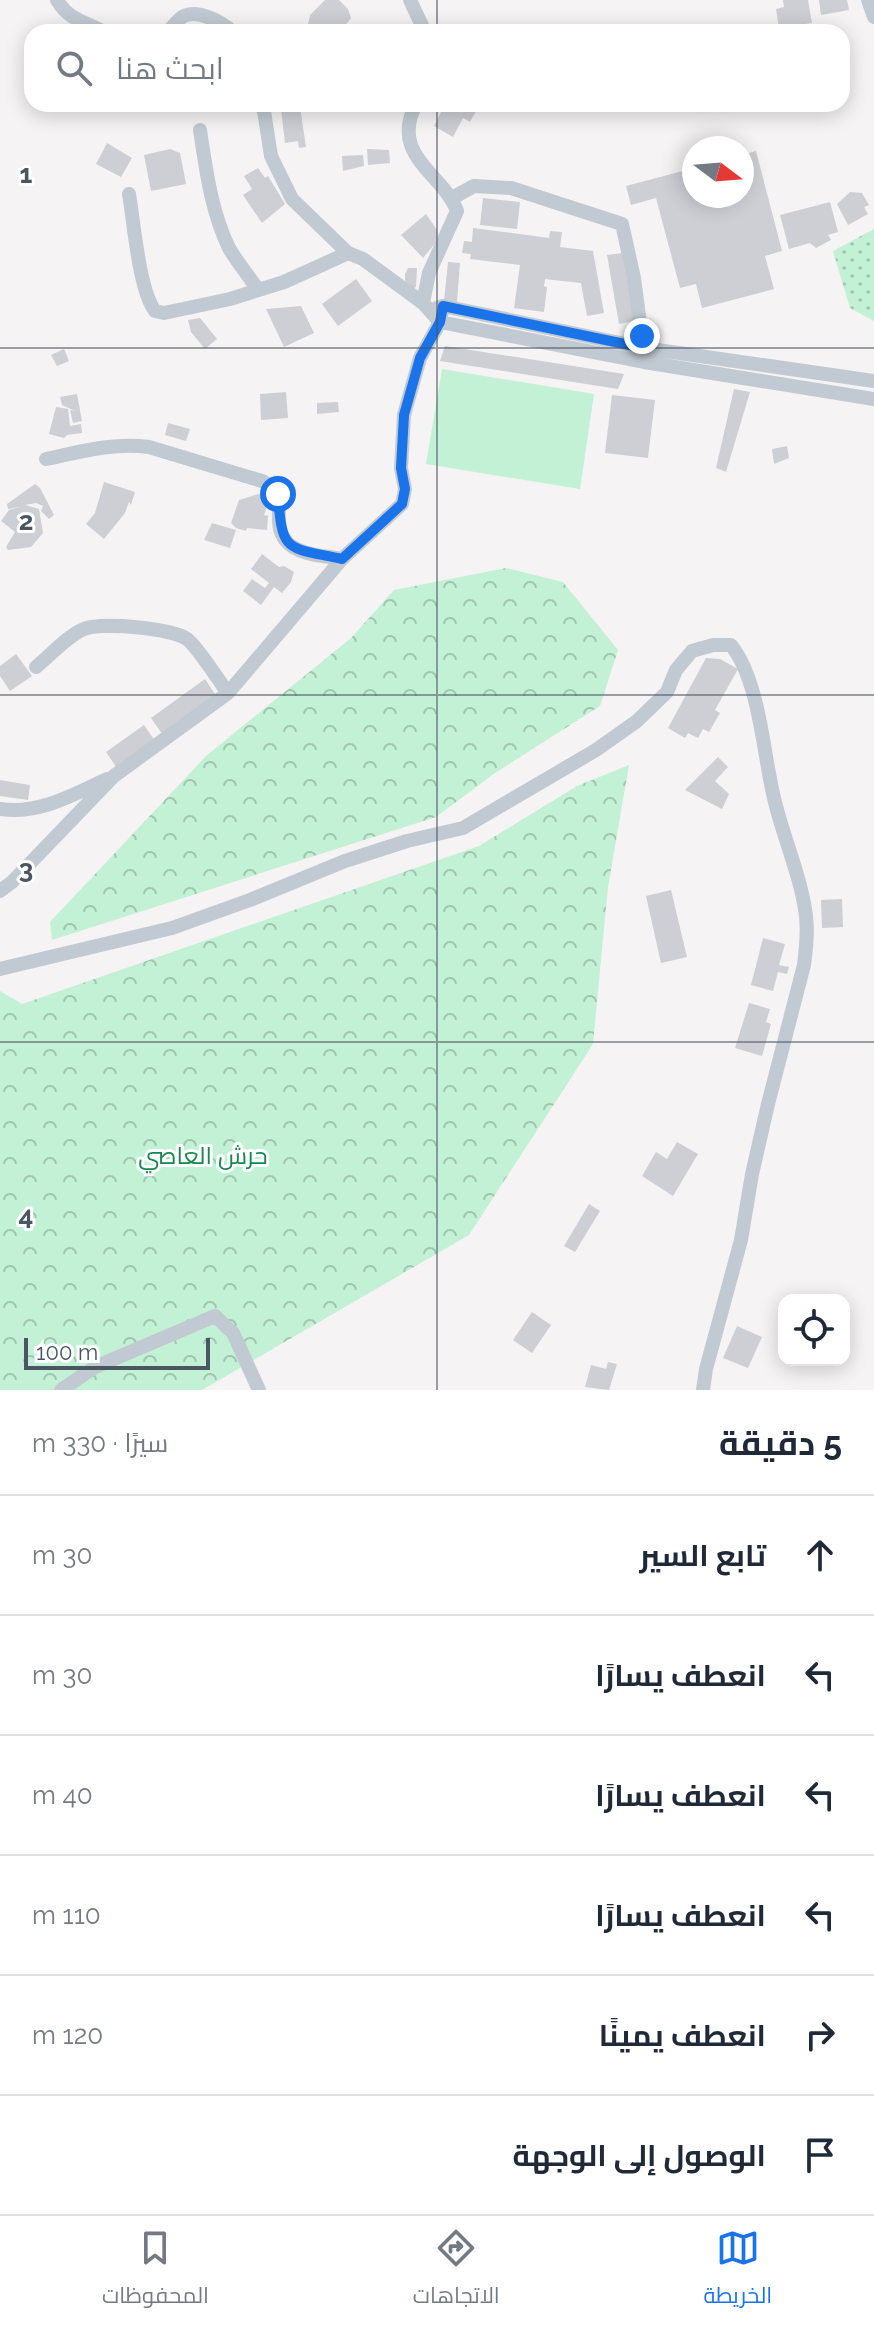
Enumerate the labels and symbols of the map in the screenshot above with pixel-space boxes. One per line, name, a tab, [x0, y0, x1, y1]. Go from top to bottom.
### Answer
north arrow	[682, 136, 754, 208]
text: 1	[20, 159, 33, 189]
route end	[624, 318, 660, 354]
route start	[260, 476, 296, 512]
text: 2	[19, 506, 33, 536]
text: 3	[19, 854, 33, 884]
park label: حرش العاصي	[138, 1141, 268, 1174]
text: 4	[19, 1201, 33, 1231]
scale bar	[24, 1334, 210, 1370]

